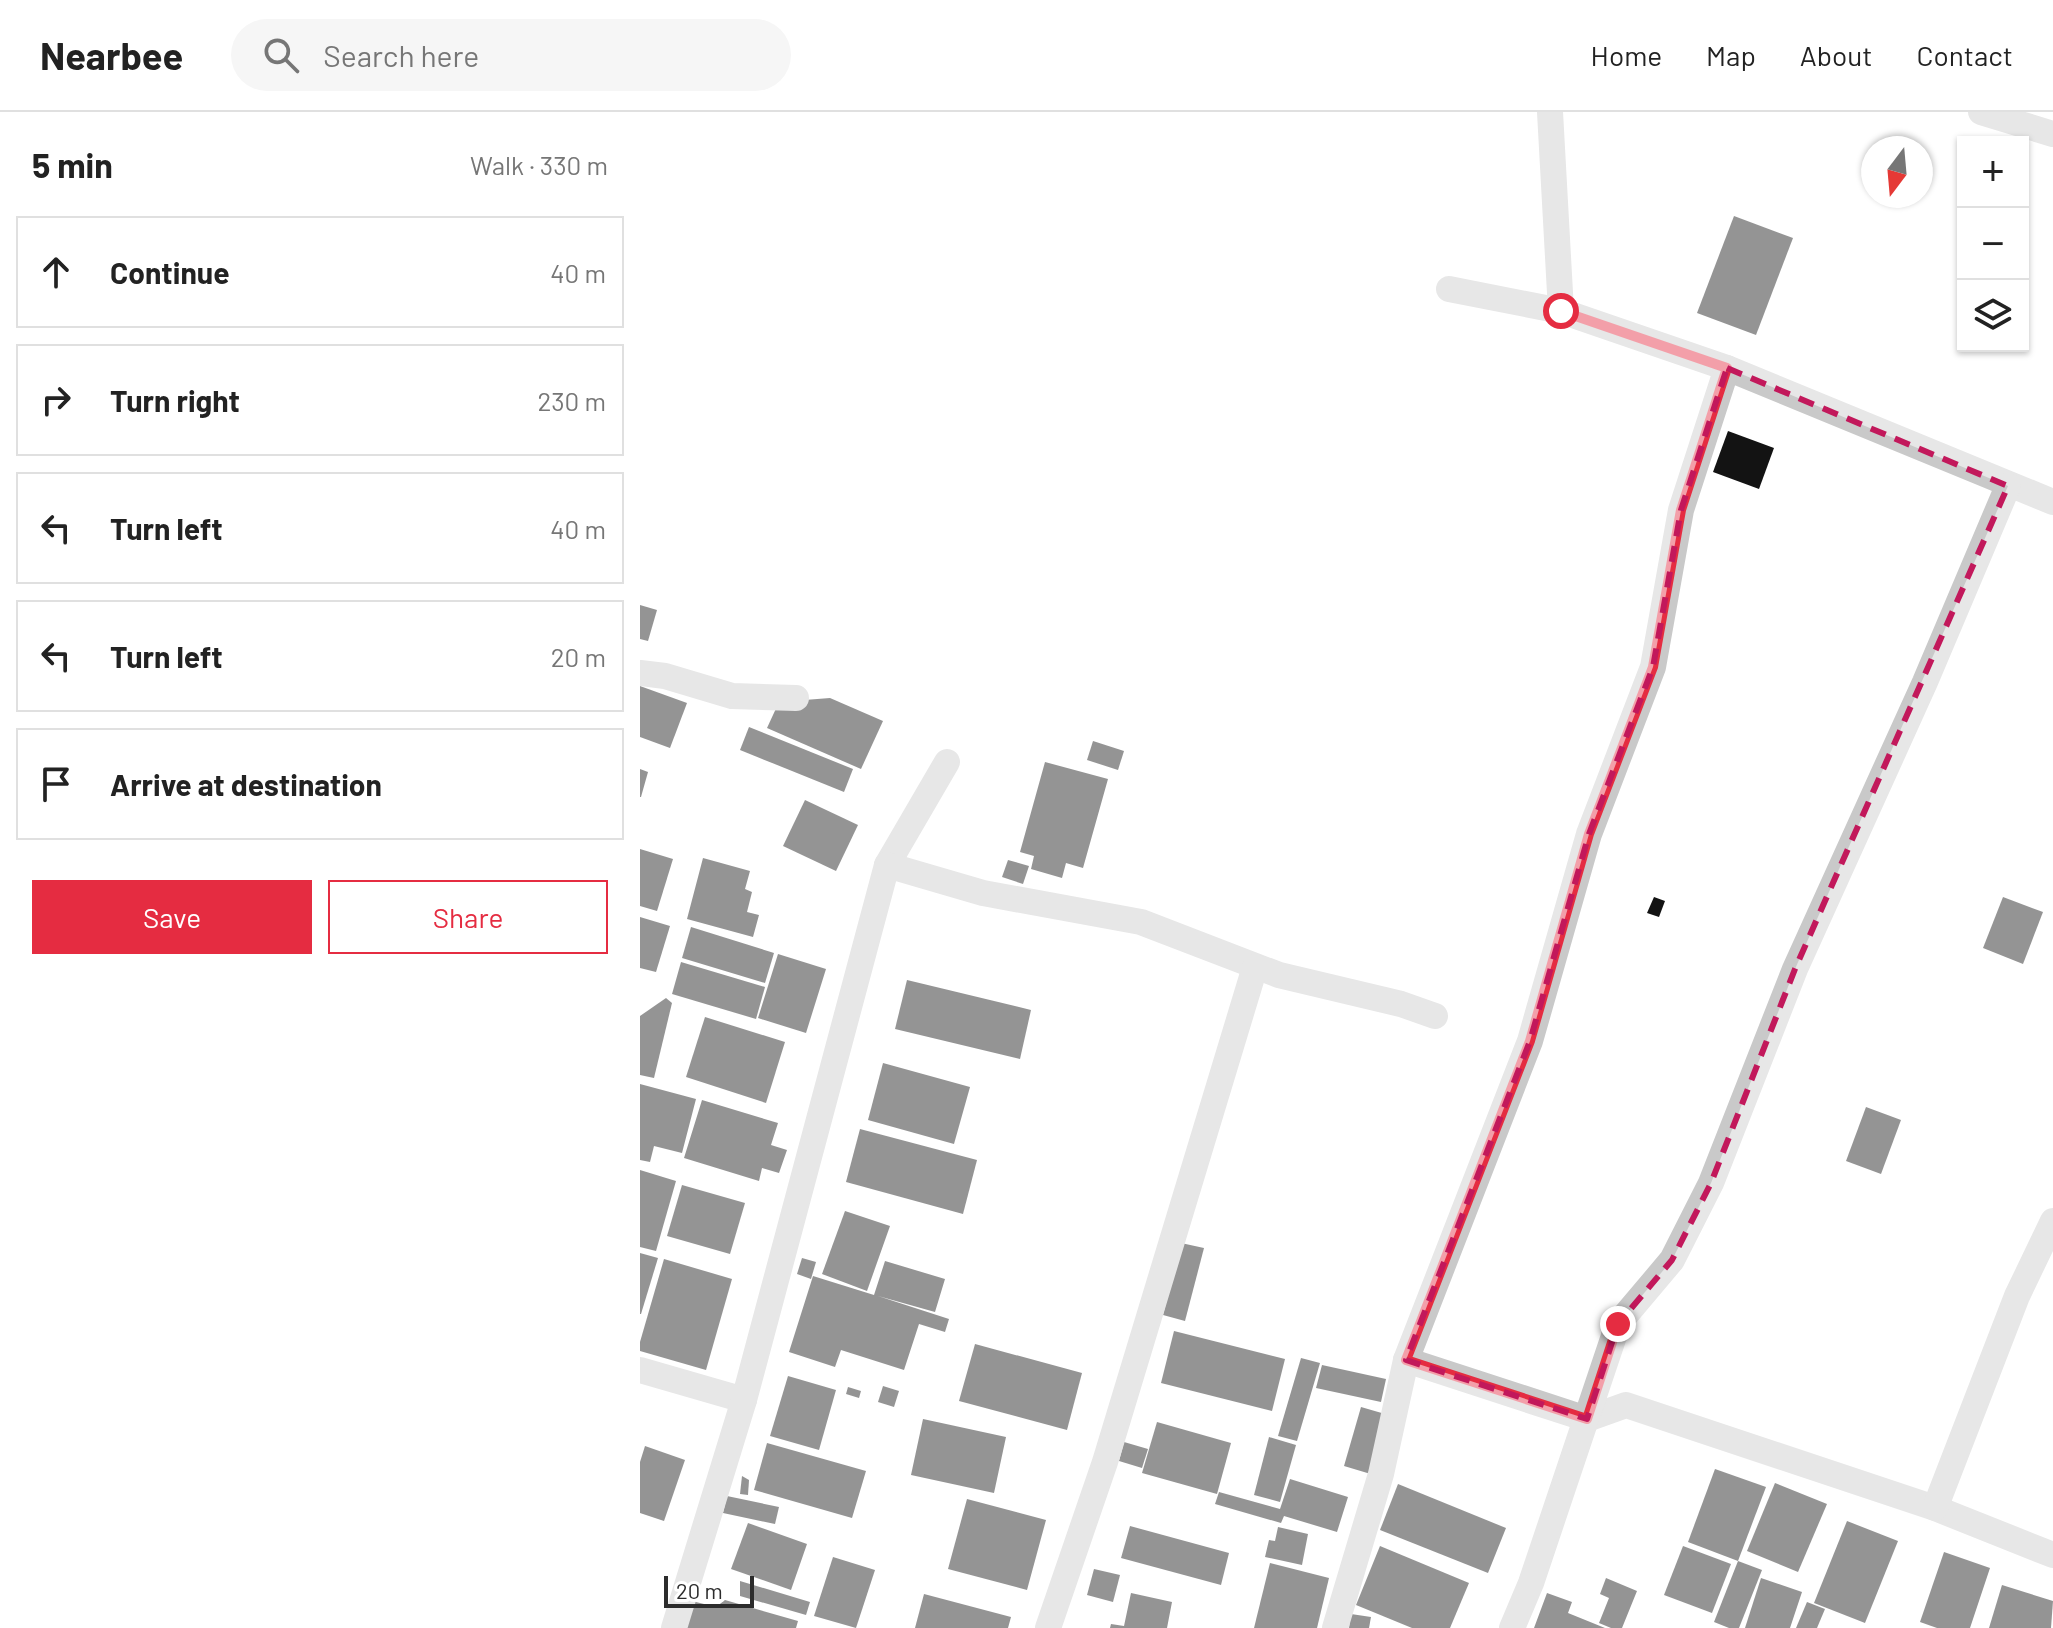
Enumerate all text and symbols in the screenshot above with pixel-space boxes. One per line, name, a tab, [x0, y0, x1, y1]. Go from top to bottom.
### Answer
search box	[231, 19, 791, 91]
text: Nearbee	[40, 32, 183, 78]
icon: search	[259, 33, 303, 77]
text: Search here	[323, 37, 479, 73]
text: Home	[1591, 38, 1662, 72]
text: Map	[1706, 38, 1756, 72]
text: About	[1800, 38, 1872, 72]
text: Contact	[1916, 38, 2013, 72]
north arrow	[1861, 136, 1933, 208]
map controls	[1957, 136, 2029, 352]
button: +	[1957, 136, 2029, 208]
text: 5 min	[32, 144, 113, 185]
text: Walk · 330 m	[470, 149, 608, 180]
button: −	[1957, 208, 2029, 280]
icon: ahead	[34, 250, 78, 294]
text: Continue	[110, 254, 230, 290]
text: 40 m	[550, 257, 606, 288]
button: layers	[1957, 280, 2029, 352]
route start	[1543, 293, 1579, 329]
icon: right	[34, 378, 78, 422]
text: Turn right	[110, 382, 240, 418]
text: 230 m	[537, 385, 606, 416]
icon: left	[34, 506, 78, 550]
text: Turn left	[110, 510, 223, 546]
text: 40 m	[550, 513, 606, 544]
icon: left	[34, 634, 78, 678]
text: Turn left	[110, 638, 223, 674]
text: 20 m	[551, 641, 606, 672]
icon: arrive	[34, 762, 78, 806]
text: Arrive at destination	[110, 766, 382, 802]
button: Save	[32, 880, 312, 954]
button: Share	[328, 880, 608, 954]
route end	[1600, 1306, 1636, 1342]
scale bar	[664, 1572, 754, 1608]
text: 20 m	[676, 1577, 723, 1603]

